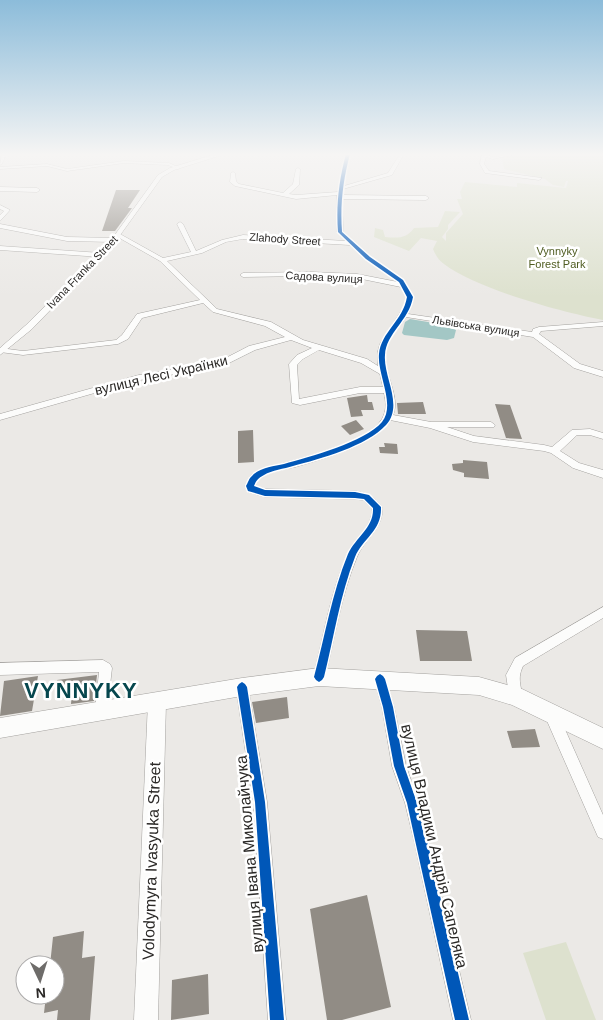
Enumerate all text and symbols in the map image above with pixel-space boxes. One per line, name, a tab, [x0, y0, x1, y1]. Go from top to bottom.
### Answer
street label: Zlahody Street	[249, 231, 321, 247]
street label: Ivana Franka Street	[44, 233, 120, 311]
park label: Vynnyky Forest Park	[529, 245, 586, 270]
street label: Садова вулиця	[285, 269, 363, 285]
street label: Львівська вулиця	[432, 313, 520, 339]
street label: вулиця Лесі Українки	[93, 352, 229, 398]
district label: VYNNYKY	[24, 678, 138, 703]
street label: вулиця Владики Андрія Сапеляка	[398, 722, 471, 970]
street label: вулиця Івана Миколайчука	[232, 755, 267, 953]
street label: Volodymyra Ivasyuka Street	[140, 761, 163, 960]
north arrow	[15, 955, 65, 1005]
text: N	[35, 985, 47, 1001]

